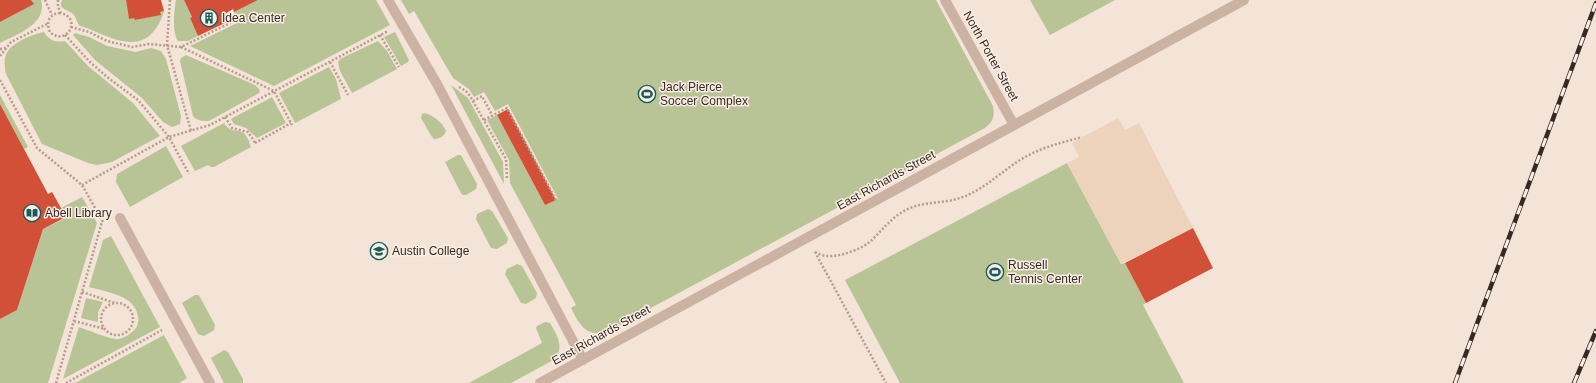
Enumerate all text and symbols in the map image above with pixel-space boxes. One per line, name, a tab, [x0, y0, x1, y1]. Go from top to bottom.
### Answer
building icon: Idea Center	[199, 8, 219, 28]
street label: North Porter Street	[960, 9, 1022, 104]
place label: Idea Center	[222, 11, 285, 25]
place label: Jack Pierce Soccer Complex	[660, 80, 748, 108]
sports icon: Jack Pierce Soccer Complex	[637, 84, 657, 104]
street label: East Richards Street	[834, 147, 938, 213]
library icon: Abell Library	[22, 203, 42, 223]
place label: Abell Library	[45, 206, 112, 220]
school or university icon: Austin College	[369, 241, 389, 261]
place label: Austin College	[392, 244, 470, 258]
place label: Russell Tennis Center	[1008, 258, 1082, 286]
sports icon: Russell Tennis Center	[985, 262, 1005, 282]
street label: East Richards Street	[549, 302, 653, 368]

